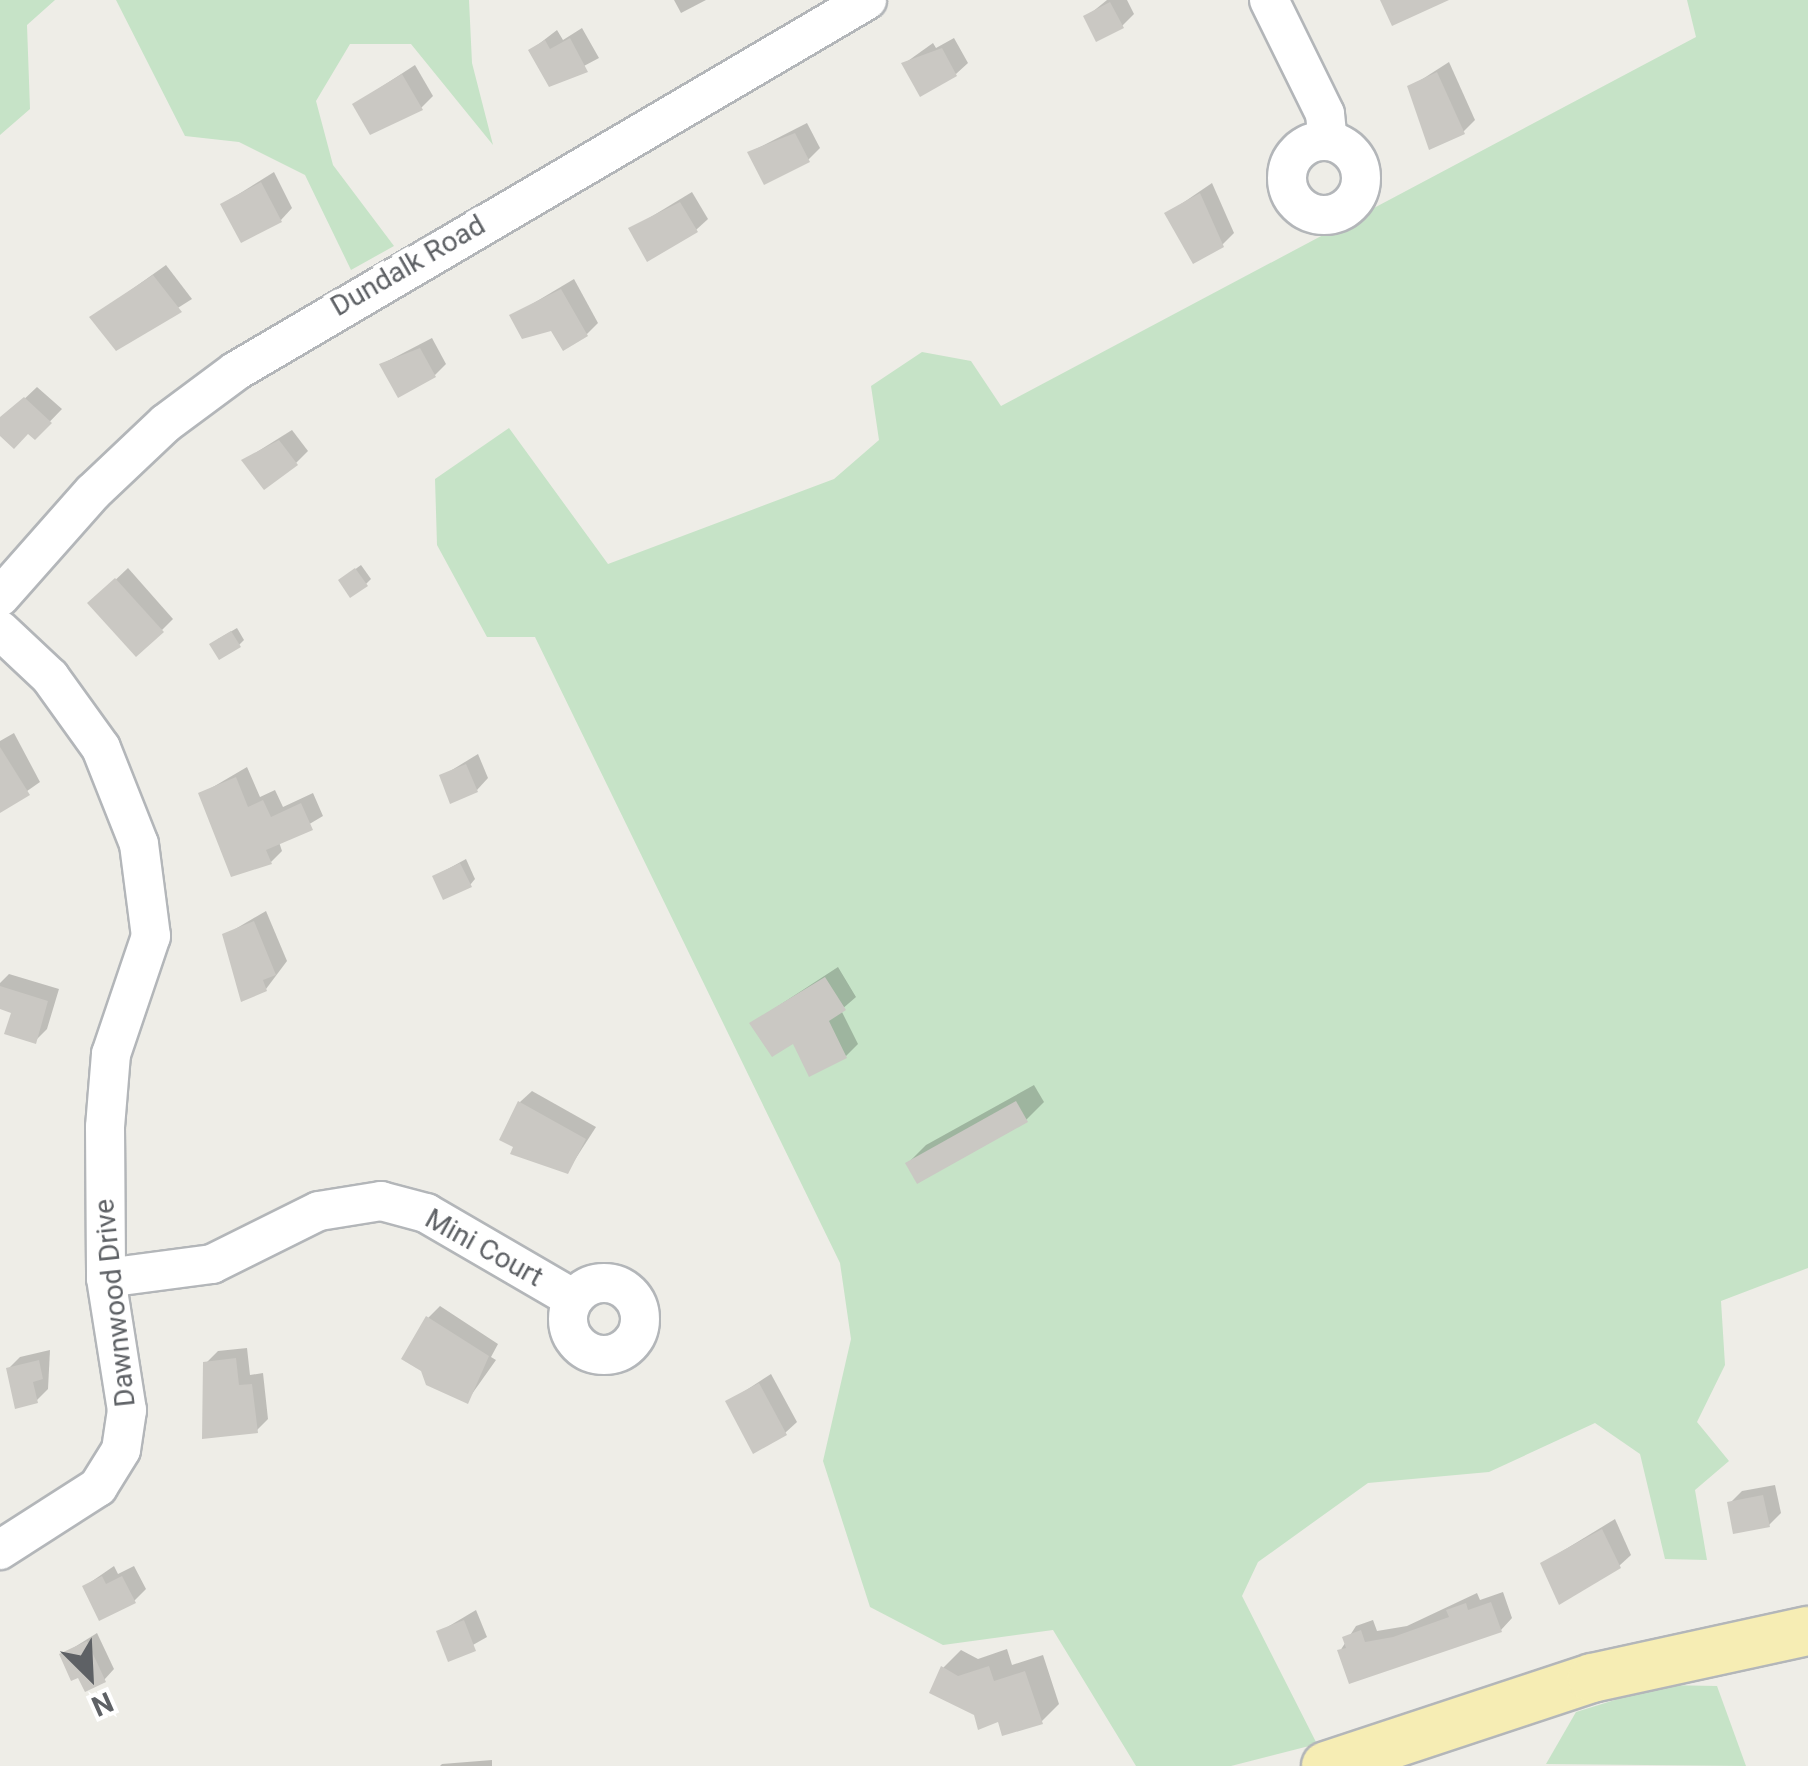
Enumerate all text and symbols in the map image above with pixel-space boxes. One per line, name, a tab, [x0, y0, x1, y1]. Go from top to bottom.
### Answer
street label: Dundalk Road	[325, 208, 491, 324]
street label: Dawnwood Drive	[87, 1197, 143, 1409]
street label: Mini Court	[419, 1202, 549, 1294]
north arrow	[40, 1626, 140, 1726]
text: N	[87, 1685, 118, 1723]

